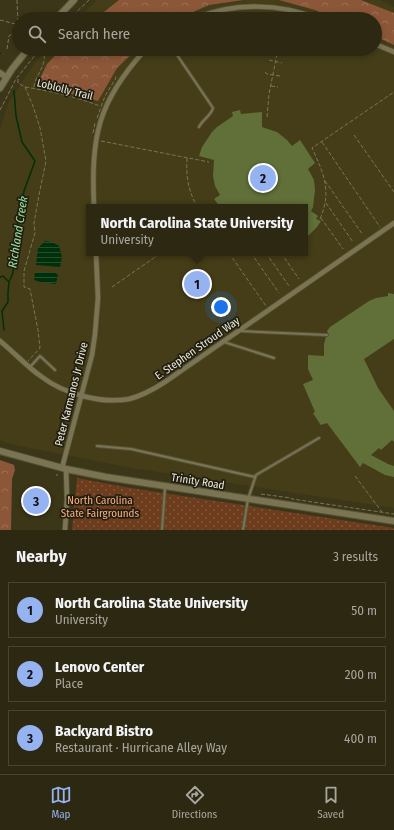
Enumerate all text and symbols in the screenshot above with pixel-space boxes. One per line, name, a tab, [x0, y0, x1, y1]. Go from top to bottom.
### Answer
search box	[12, 12, 382, 56]
icon: search	[26, 23, 48, 45]
text: Search here	[58, 25, 130, 43]
street label: Loblolly Trail	[35, 76, 94, 103]
pin: 2	[250, 163, 276, 193]
water label: Richland Creek	[5, 195, 31, 269]
popup	[86, 204, 308, 256]
text: North Carolina State University	[101, 214, 293, 232]
text: University	[101, 232, 154, 247]
pin: 1	[184, 269, 210, 299]
your location	[211, 297, 231, 317]
street label: E. Stephen Stroud Way	[152, 314, 242, 383]
street label: Peter Karmanos Jr Drive	[52, 341, 91, 447]
street label: Trinity Road	[170, 471, 226, 492]
pin: 3	[23, 486, 49, 516]
park label: North Carolina State Fairgrounds	[61, 494, 140, 520]
text: Nearby	[16, 546, 67, 567]
text: 3 results	[333, 549, 378, 564]
text: North Carolina State University	[55, 594, 248, 612]
text: 1	[27, 603, 33, 618]
text: 50 m	[351, 603, 377, 618]
text: University	[55, 612, 108, 627]
text: Lenovo Center	[55, 658, 144, 676]
text: 2	[27, 667, 33, 682]
text: 200 m	[345, 667, 377, 682]
text: Place	[55, 676, 83, 691]
text: Backyard Bistro	[55, 722, 153, 740]
text: 3	[27, 731, 33, 746]
text: 400 m	[344, 731, 377, 746]
text: Restaurant · Hurricane Alley Way	[55, 740, 227, 755]
tab: Map	[50, 784, 72, 821]
tab: Directions	[172, 784, 217, 821]
tab: Saved	[317, 784, 344, 821]

